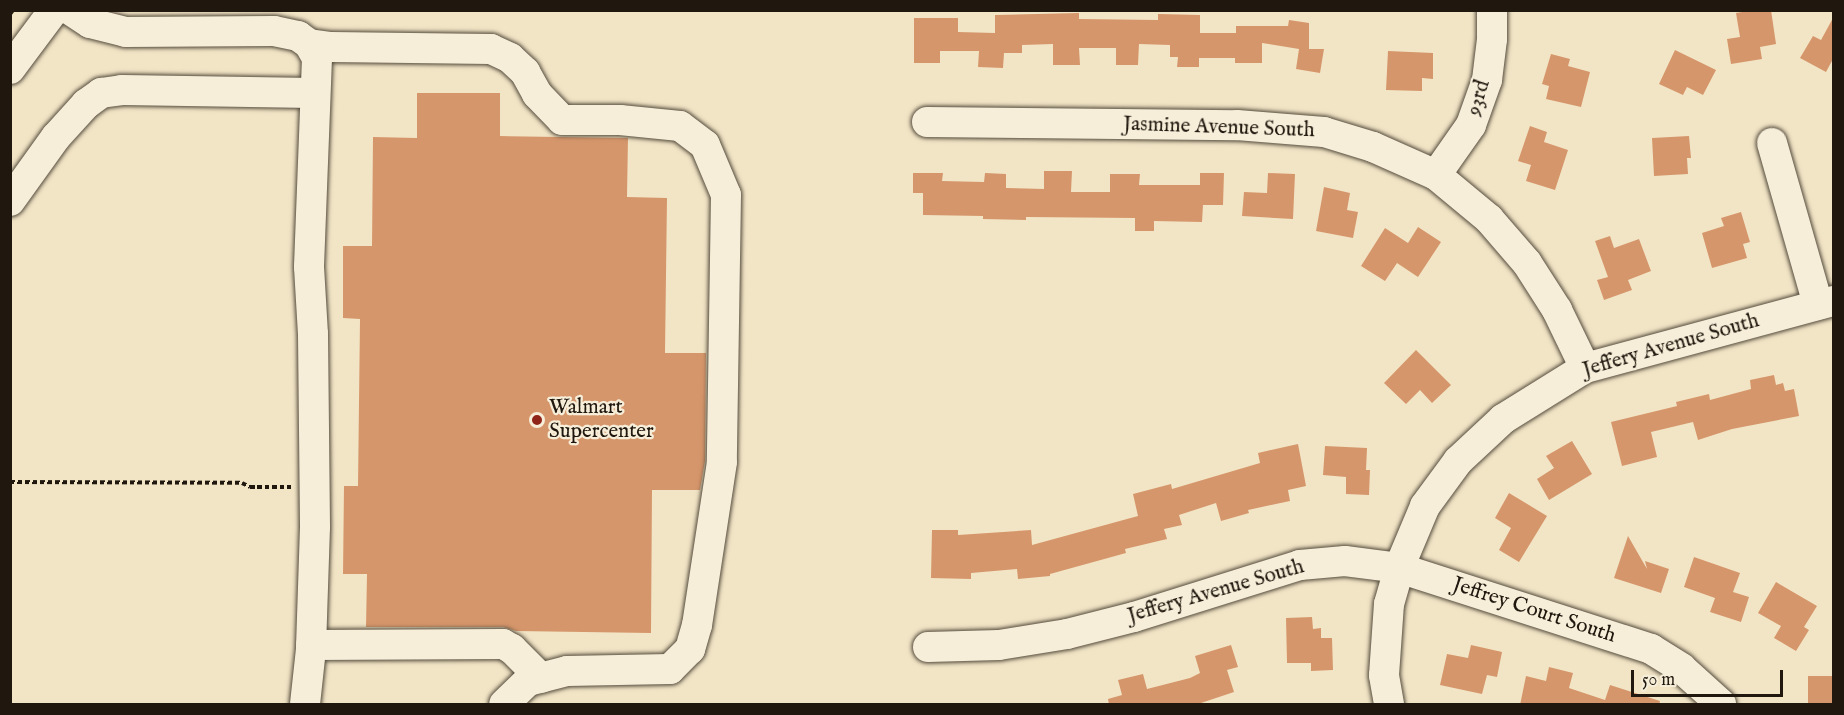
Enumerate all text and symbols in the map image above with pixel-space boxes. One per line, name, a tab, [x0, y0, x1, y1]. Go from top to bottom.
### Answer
street label: 93rd	[1462, 77, 1496, 119]
street label: Jasmine Avenue South	[1123, 112, 1315, 144]
street label: Jeffery Avenue South	[1580, 309, 1762, 383]
place label: Walmart Supercenter	[549, 395, 654, 445]
marker: Walmart Supercenter	[530, 413, 544, 427]
street label: Jeffery Avenue South	[1125, 555, 1307, 629]
street label: Jeffrey Court South	[1449, 573, 1619, 649]
scale bar	[1634, 658, 1786, 696]
text: 50 m	[1642, 669, 1675, 692]

